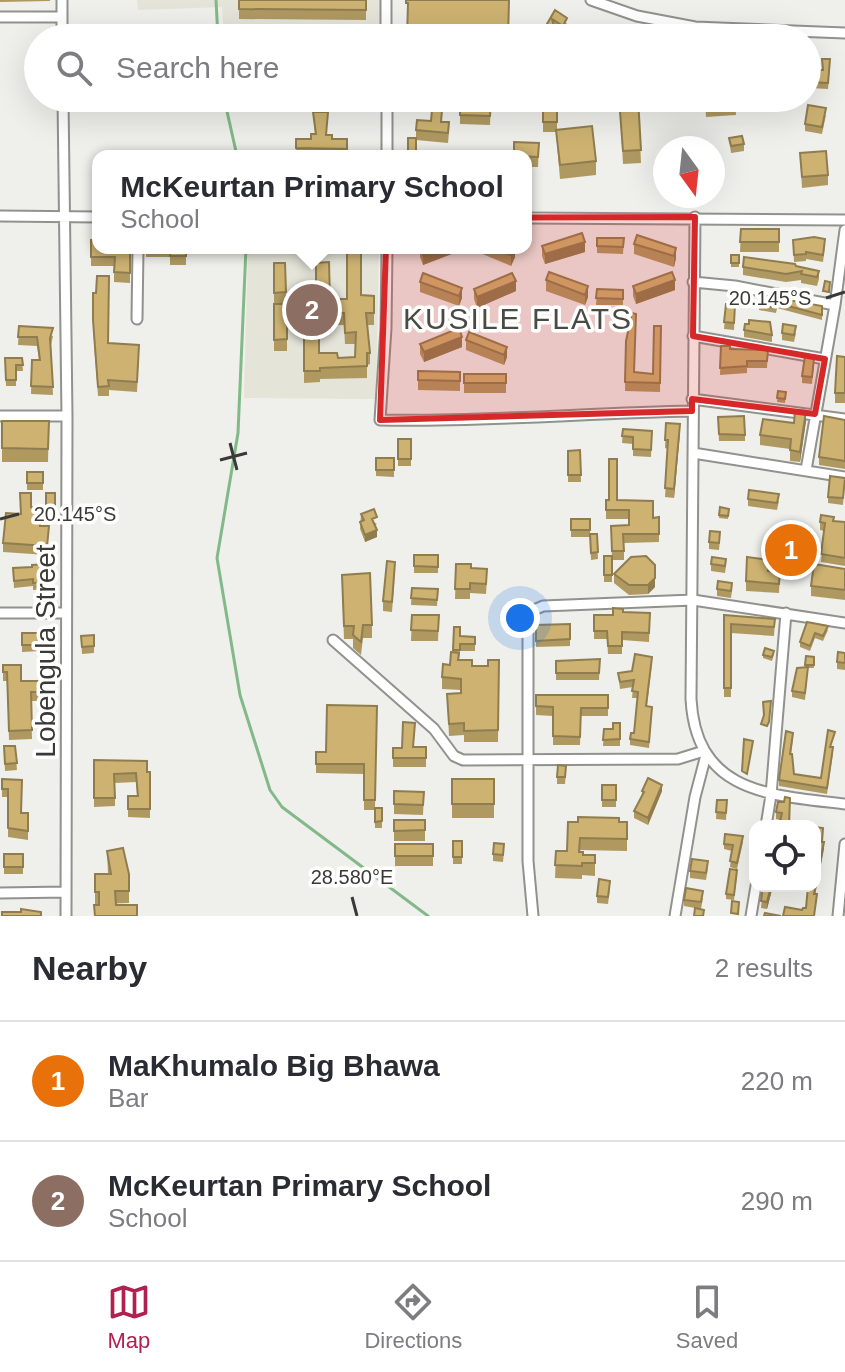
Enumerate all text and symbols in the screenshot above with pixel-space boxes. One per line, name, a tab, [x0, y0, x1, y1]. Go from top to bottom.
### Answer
search box	[24, 24, 821, 112]
icon: search	[52, 46, 96, 90]
text: Search here	[116, 51, 279, 84]
north arrow	[653, 136, 725, 208]
popup	[92, 150, 532, 254]
text: McKeurtan Primary School	[120, 170, 504, 203]
text: School	[120, 204, 200, 234]
pin: 2	[286, 280, 338, 340]
text: 20.145°S	[729, 287, 811, 309]
district label: KUSILE FLATS	[403, 302, 633, 335]
text: 20.145°S	[34, 503, 116, 525]
pin: 1	[765, 520, 817, 580]
street label: Lobengula Street	[30, 544, 61, 758]
your location	[500, 598, 540, 638]
map controls	[749, 820, 821, 892]
button: locate	[749, 820, 821, 892]
text: 28.580°E	[311, 866, 393, 888]
text: Nearby	[32, 949, 147, 987]
text: 2 results	[715, 953, 813, 983]
text: MaKhumalo Big Bhawa	[108, 1049, 440, 1082]
text: 1	[51, 1066, 65, 1096]
text: 220 m	[741, 1066, 813, 1096]
text: Bar	[108, 1083, 148, 1113]
text: McKeurtan Primary School	[108, 1169, 491, 1202]
text: 2	[51, 1186, 65, 1216]
text: 290 m	[741, 1186, 813, 1216]
text: School	[108, 1203, 188, 1233]
tab: Map	[107, 1280, 151, 1354]
tab: Directions	[364, 1280, 462, 1354]
tab: Saved	[676, 1280, 738, 1354]

